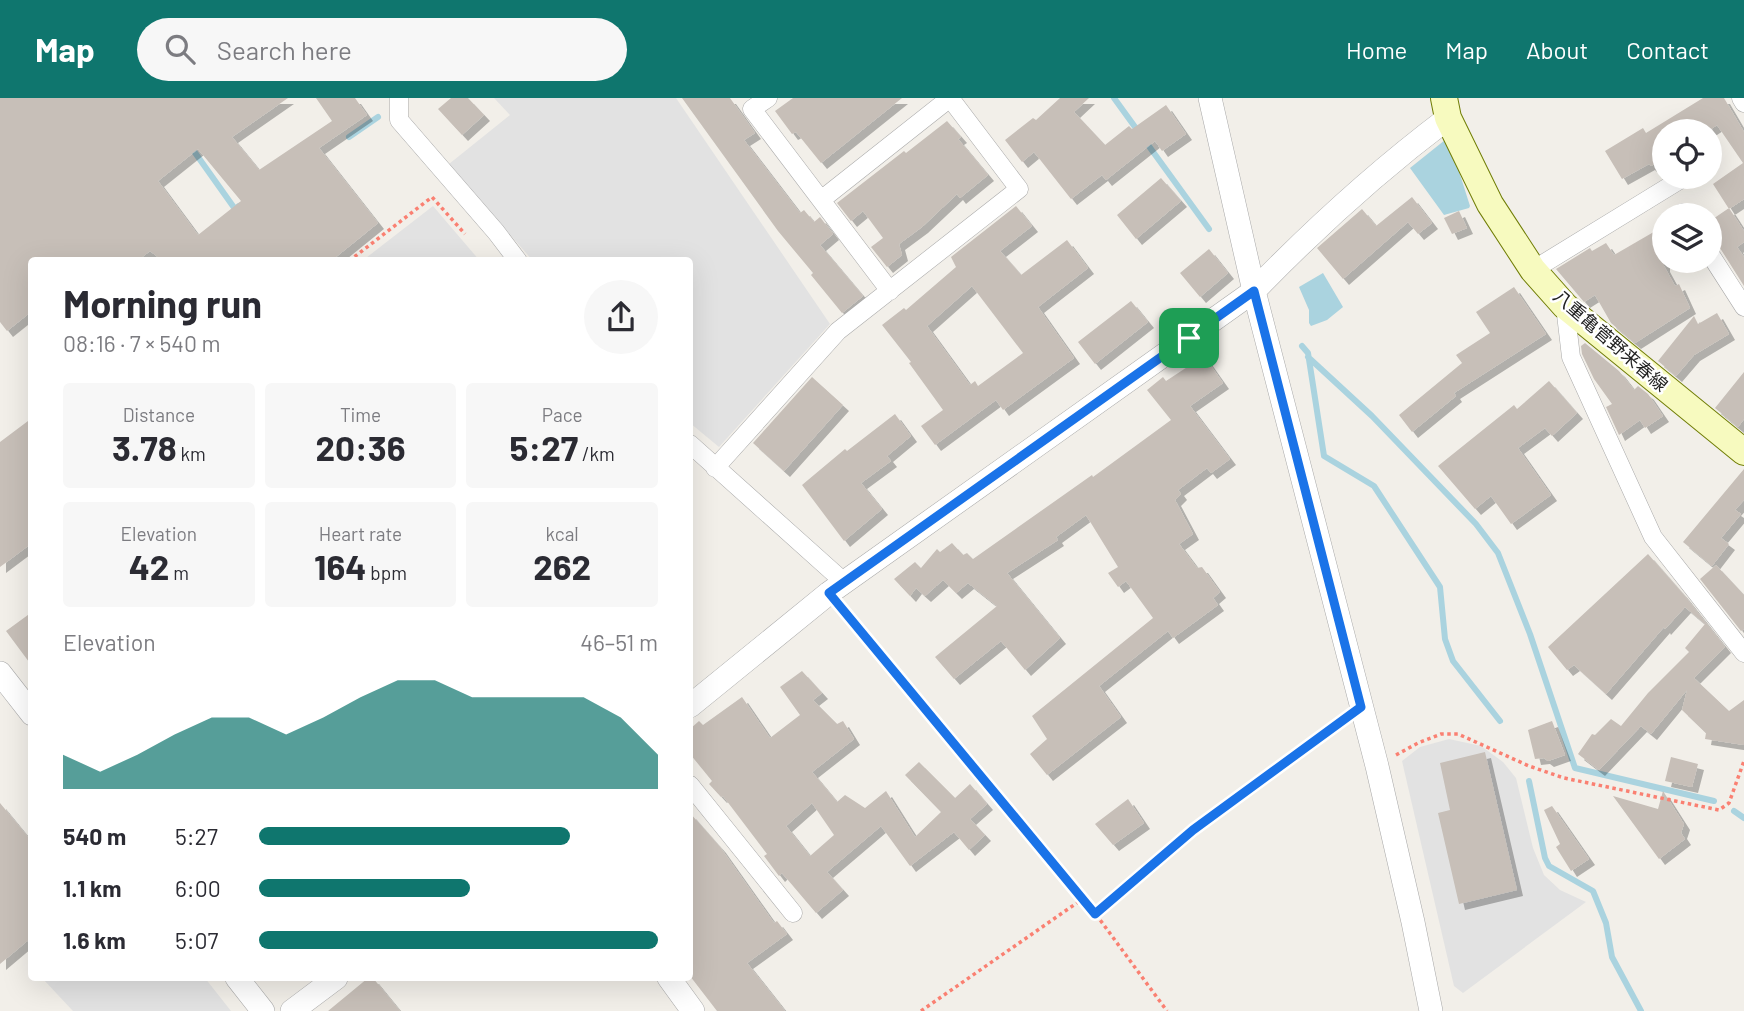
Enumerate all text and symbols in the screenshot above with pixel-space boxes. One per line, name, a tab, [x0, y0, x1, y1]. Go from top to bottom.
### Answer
search box	[137, 18, 627, 81]
text: Map	[35, 29, 95, 69]
icon: search	[161, 30, 199, 68]
text: Search here	[217, 34, 352, 65]
text: Home	[1346, 35, 1407, 64]
text: Map	[1445, 35, 1488, 64]
text: About	[1526, 35, 1588, 64]
text: Contact	[1626, 35, 1709, 64]
map controls	[1652, 119, 1722, 273]
button: locate	[1652, 119, 1722, 189]
button: layers	[1652, 203, 1722, 273]
text: Morning run	[63, 280, 262, 326]
button: share	[584, 280, 658, 354]
street label: 八重亀菅野来春線	[1549, 284, 1673, 396]
pin	[1159, 308, 1219, 368]
icon: arrive	[1170, 319, 1208, 357]
text: 08:16 · 7 × 540 m	[63, 329, 221, 357]
text: Distance	[123, 403, 195, 426]
text: Time	[340, 403, 381, 426]
text: Pace	[542, 403, 583, 426]
text: 3.78	[112, 426, 177, 468]
text: 20:36	[315, 426, 405, 468]
text: 5:27	[510, 426, 578, 468]
text: km	[177, 442, 206, 465]
text: /km	[578, 442, 615, 465]
text: Elevation	[121, 522, 197, 545]
text: Heart rate	[319, 522, 402, 545]
text: kcal	[546, 522, 579, 545]
text: 42	[129, 545, 169, 587]
text: 164	[314, 545, 366, 587]
text: 262	[533, 545, 591, 587]
text: m	[169, 561, 189, 584]
text: bpm	[366, 561, 407, 584]
text: Elevation	[63, 628, 156, 656]
text: 46–51 m	[580, 628, 658, 656]
text: 540 m	[63, 822, 126, 850]
text: 5:27	[175, 822, 218, 850]
text: 1.1 km	[63, 874, 122, 902]
text: 6:00	[175, 874, 221, 902]
text: 1.6 km	[63, 926, 126, 954]
text: 5:07	[175, 926, 219, 954]

